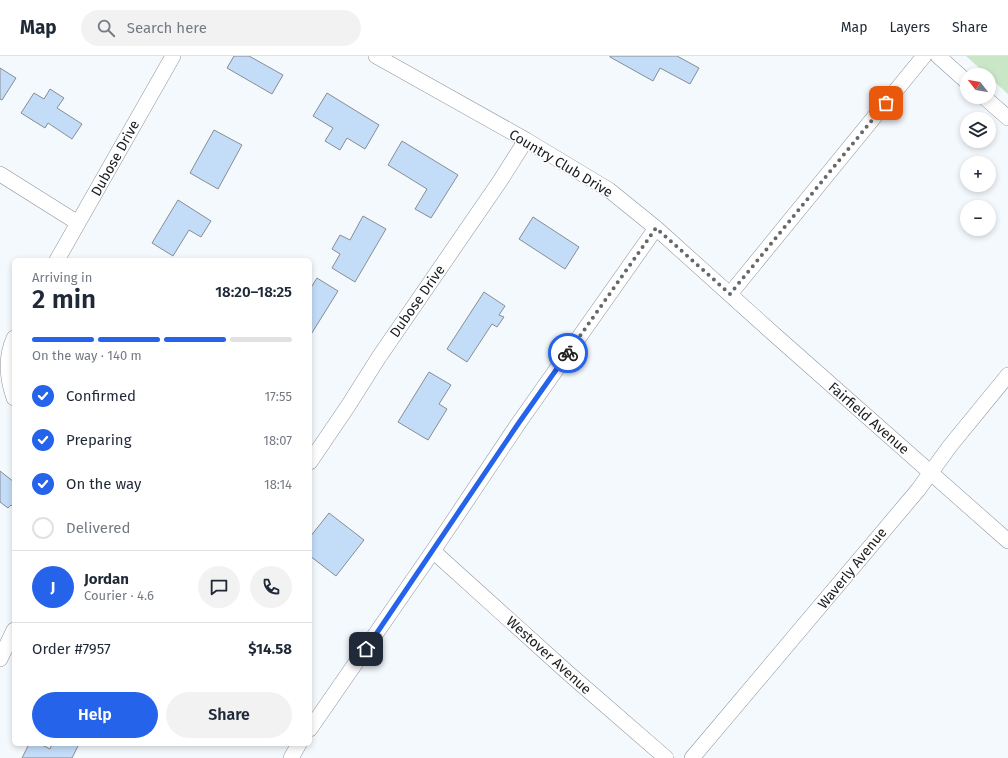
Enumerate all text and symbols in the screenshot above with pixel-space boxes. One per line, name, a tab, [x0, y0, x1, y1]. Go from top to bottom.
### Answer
search box	[81, 10, 361, 46]
text: Map	[20, 16, 57, 39]
icon: search	[95, 17, 117, 39]
text: Search here	[127, 19, 207, 37]
text: Map	[841, 19, 867, 36]
text: Layers	[889, 19, 930, 36]
text: Share	[952, 19, 988, 36]
north arrow	[960, 68, 996, 104]
map controls	[960, 68, 996, 236]
pin	[869, 86, 903, 120]
icon: bag	[875, 92, 897, 114]
button: layers	[960, 112, 996, 148]
street label: Dubose Drive	[88, 117, 143, 199]
street label: Country Club Drive	[506, 126, 616, 201]
button: +	[960, 156, 996, 192]
button: −	[960, 200, 996, 236]
street label: Dubose Drive	[386, 262, 449, 341]
text: Arriving in	[32, 270, 92, 285]
text: 18:20–18:25	[215, 283, 292, 301]
text: 2 min	[32, 284, 96, 315]
courier	[548, 333, 588, 373]
icon: bike	[557, 342, 579, 364]
text: On the way · 140 m	[32, 348, 142, 363]
street label: Fairfield Avenue	[825, 379, 912, 458]
icon: check	[32, 385, 54, 407]
text: Confirmed	[66, 387, 136, 405]
text: 17:55	[264, 389, 292, 404]
icon: check	[32, 429, 54, 451]
text: Preparing	[66, 431, 131, 449]
text: 18:07	[263, 433, 292, 448]
icon: check	[32, 473, 54, 495]
text: On the way	[66, 475, 141, 493]
text: 18:14	[264, 477, 292, 492]
text: Delivered	[66, 519, 130, 537]
street label: Waverly Avenue	[814, 524, 890, 612]
button: chat	[198, 566, 240, 608]
button: phone	[250, 566, 292, 608]
text: Jordan	[84, 570, 129, 588]
text: J	[51, 578, 55, 596]
text: Courier · 4.6	[84, 588, 154, 603]
street label: Westover Avenue	[503, 613, 595, 698]
pin	[349, 632, 383, 666]
icon: home	[355, 638, 377, 660]
text: Order #7957	[32, 640, 111, 658]
text: $14.58	[248, 640, 292, 658]
button: Help	[32, 692, 158, 738]
button: Share	[166, 692, 292, 738]

